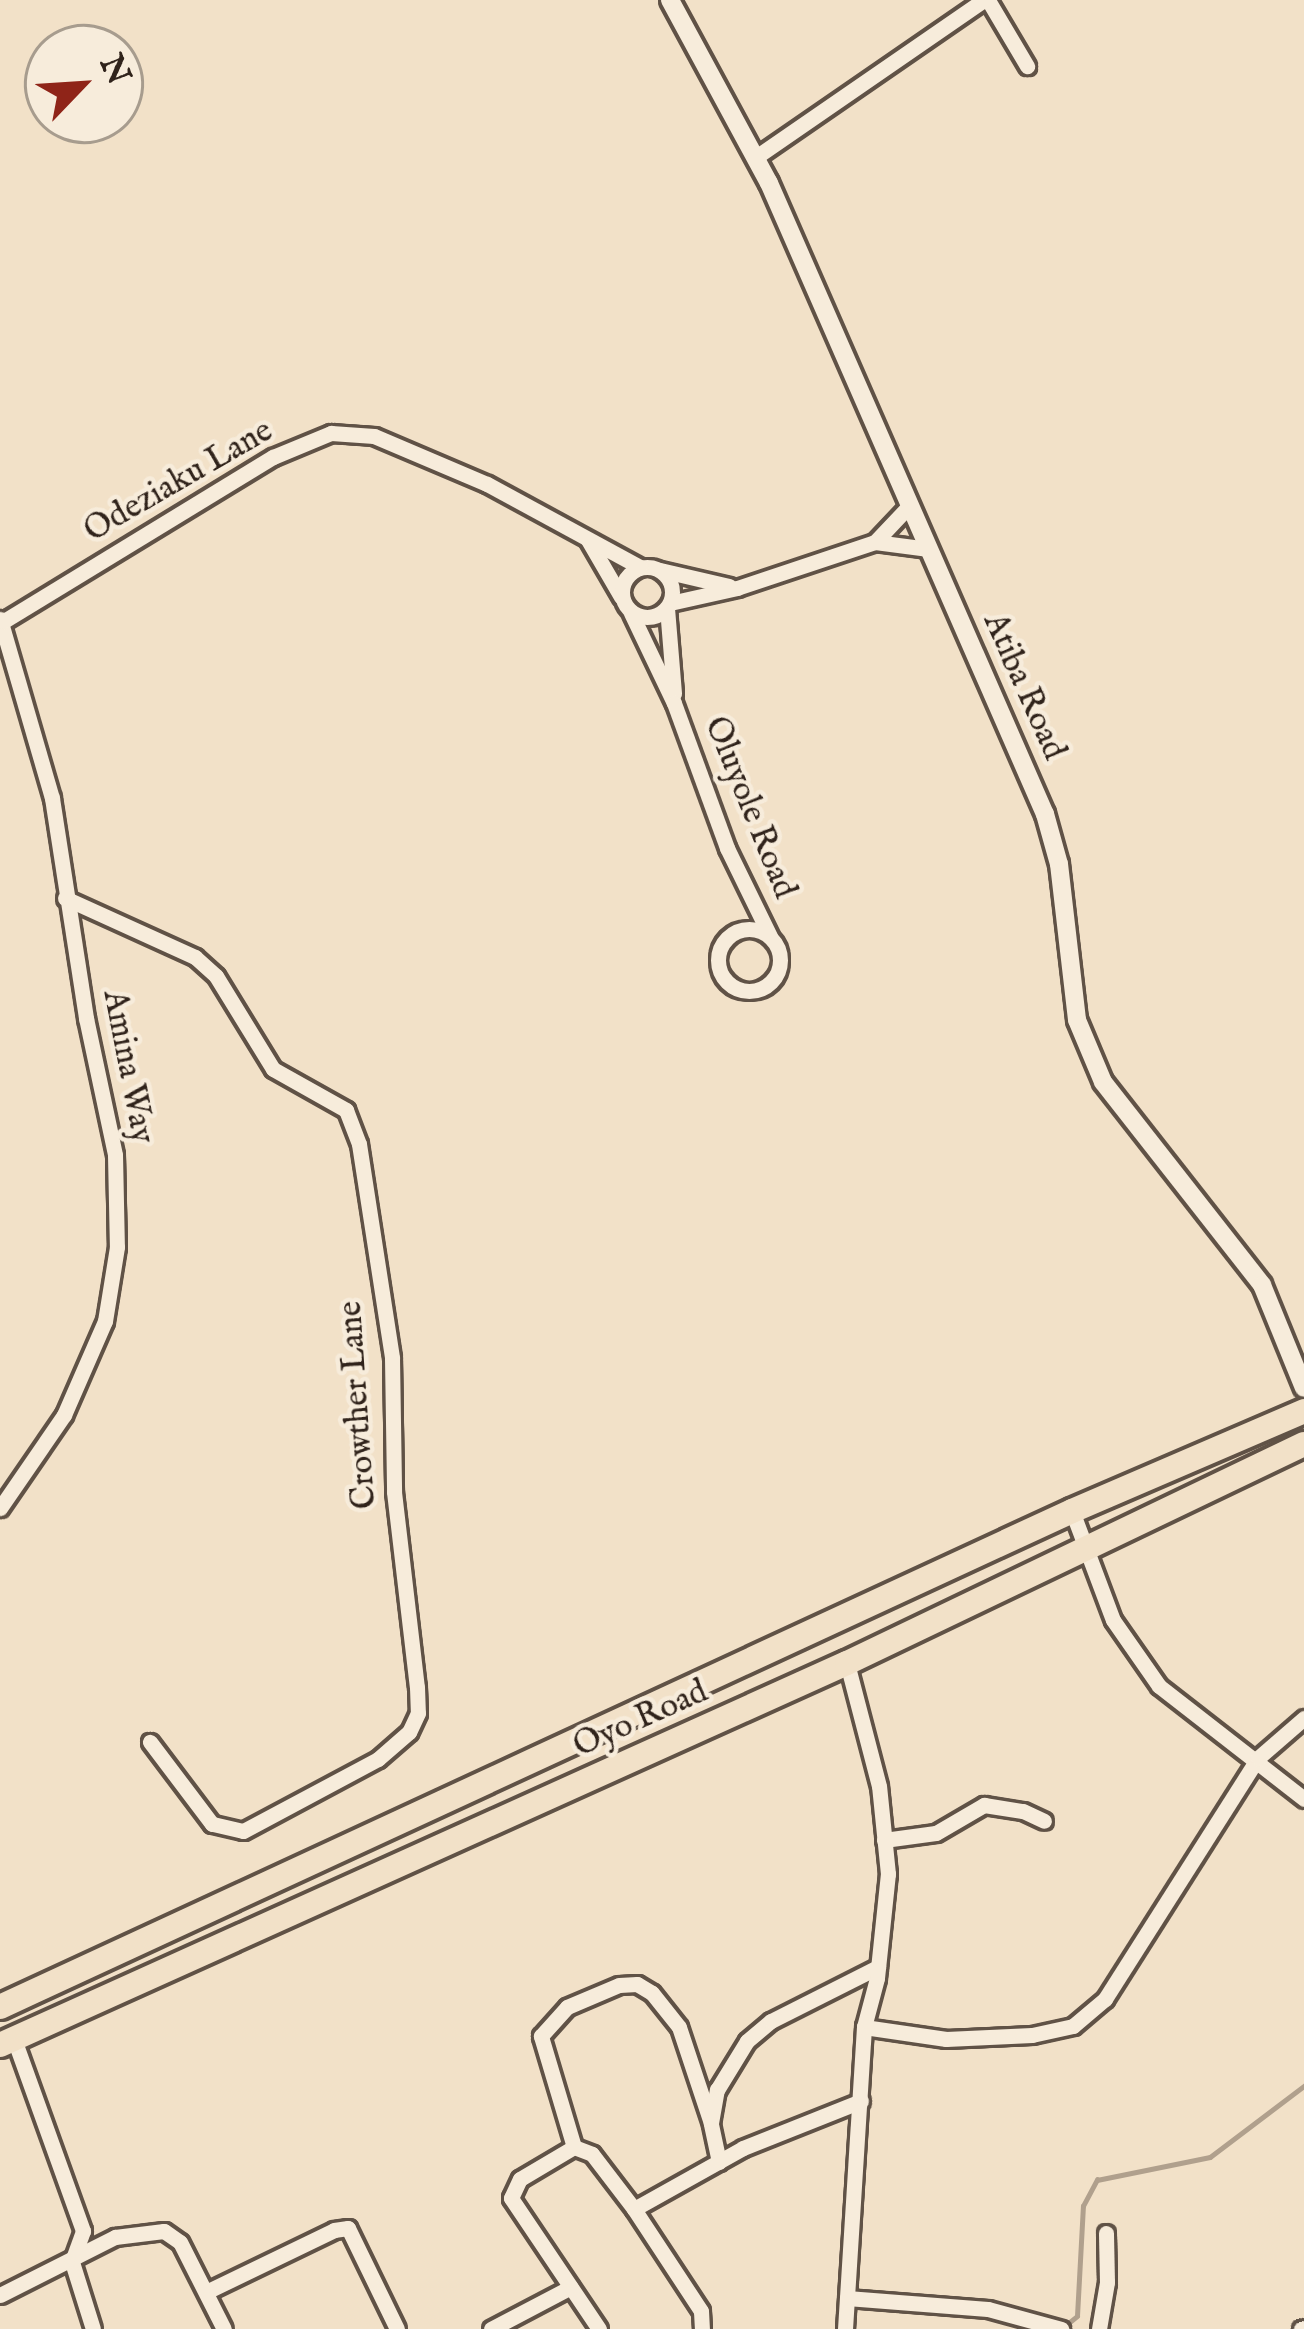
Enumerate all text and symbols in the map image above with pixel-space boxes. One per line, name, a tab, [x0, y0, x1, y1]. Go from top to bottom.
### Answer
north arrow	[24, 24, 144, 144]
text: N	[89, 48, 139, 92]
street label: Odeziaku Lane	[78, 412, 280, 552]
street label: Atiba Road	[973, 608, 1073, 766]
street label: Oluyole Road	[695, 711, 803, 905]
street label: Amina Way	[93, 987, 161, 1147]
street label: Crowther Lane	[332, 1300, 386, 1510]
street label: Oyo Road	[568, 1673, 714, 1767]

